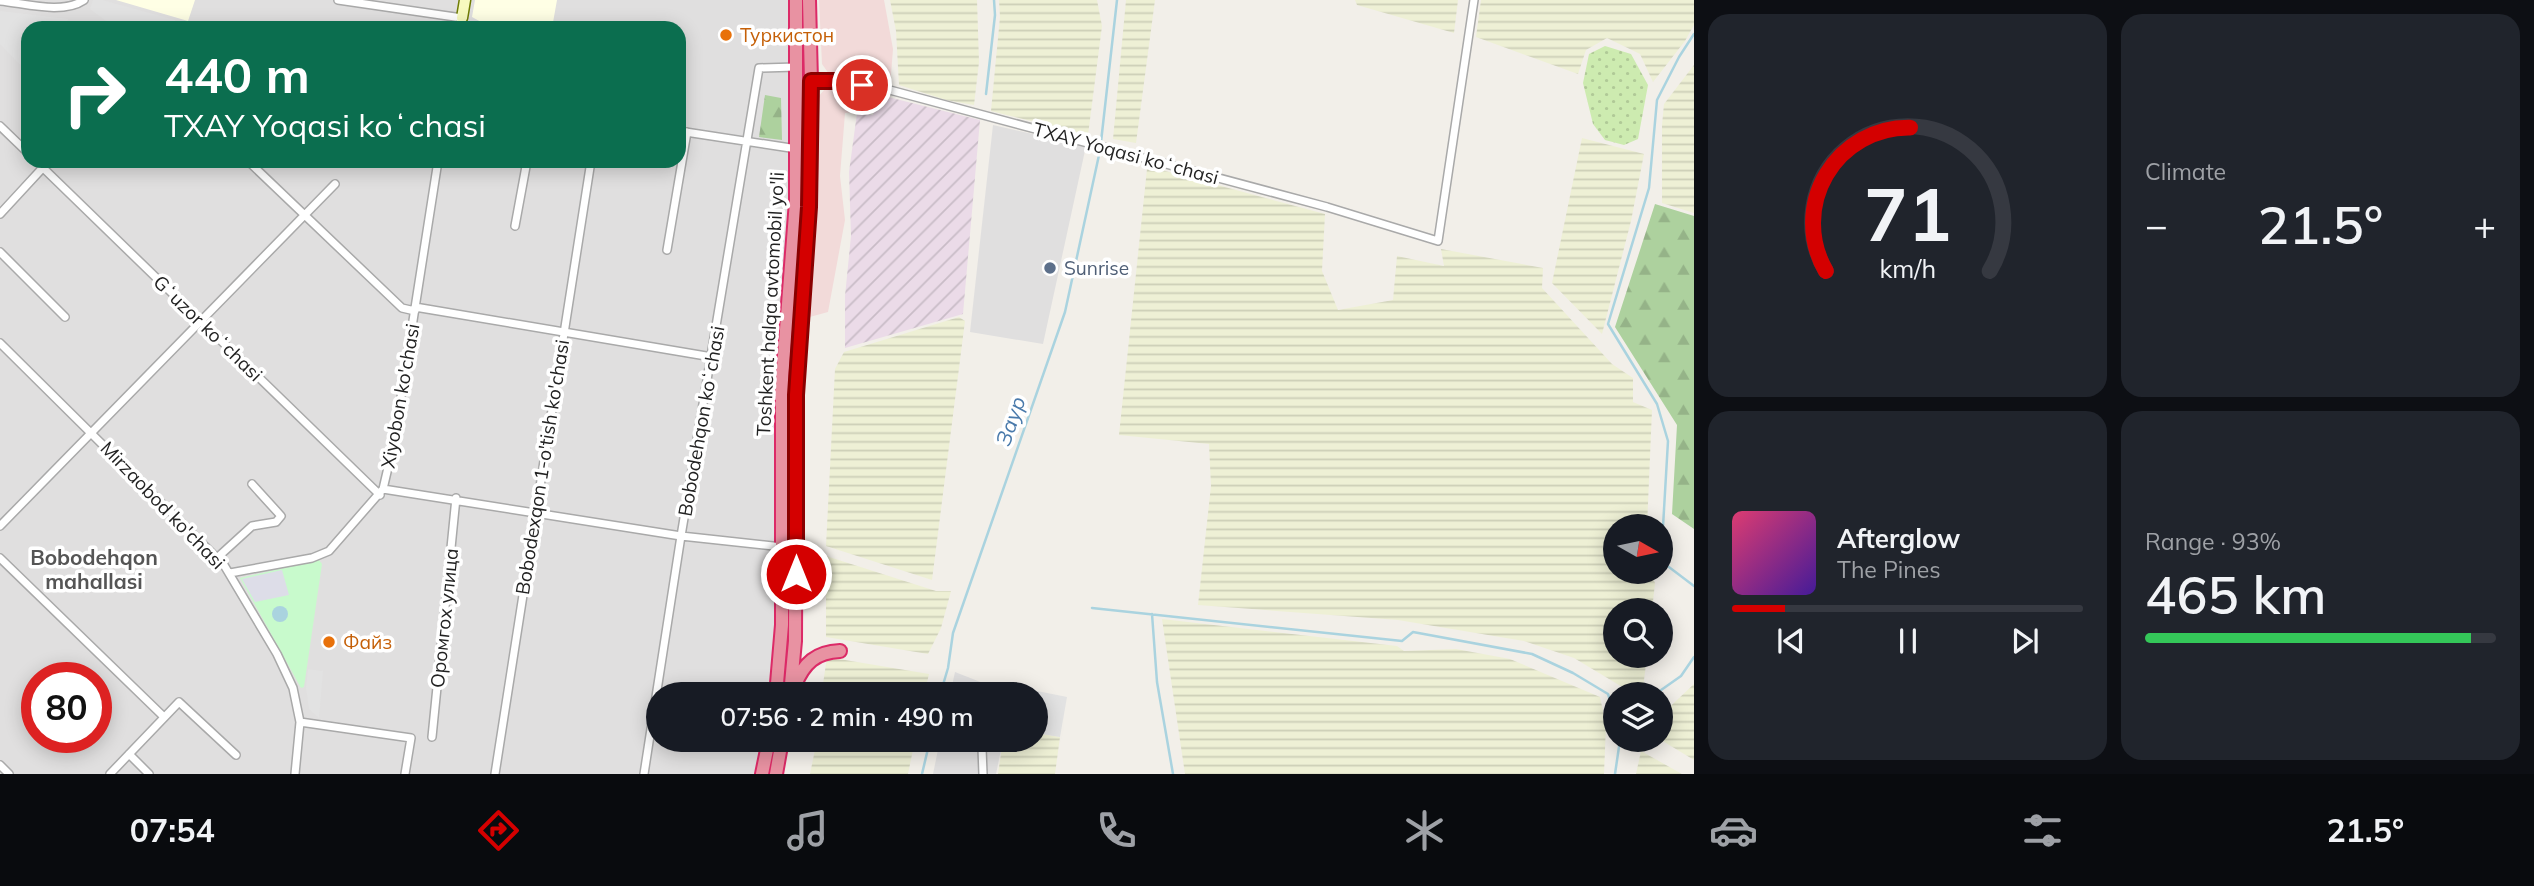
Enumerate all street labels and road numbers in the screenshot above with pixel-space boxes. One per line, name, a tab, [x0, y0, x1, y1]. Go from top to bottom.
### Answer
street label: TXAY Yoqasi koʻchasi	[1031, 117, 1221, 189]
street label: Toshkent halqa avtomobil yo'li	[751, 171, 789, 437]
street label: Gʻuzor koʻchasi	[148, 270, 268, 386]
street label: Xiyobon ko'chasi	[375, 322, 425, 470]
street label: Bobodehqon koʻchasi	[672, 324, 730, 518]
street label: Bobodexqon 1-o'tish ko'chasi	[510, 338, 574, 596]
street label: Mirzaobod ko'chasi	[96, 436, 230, 574]
street label: Оромгох улица	[425, 547, 463, 689]

